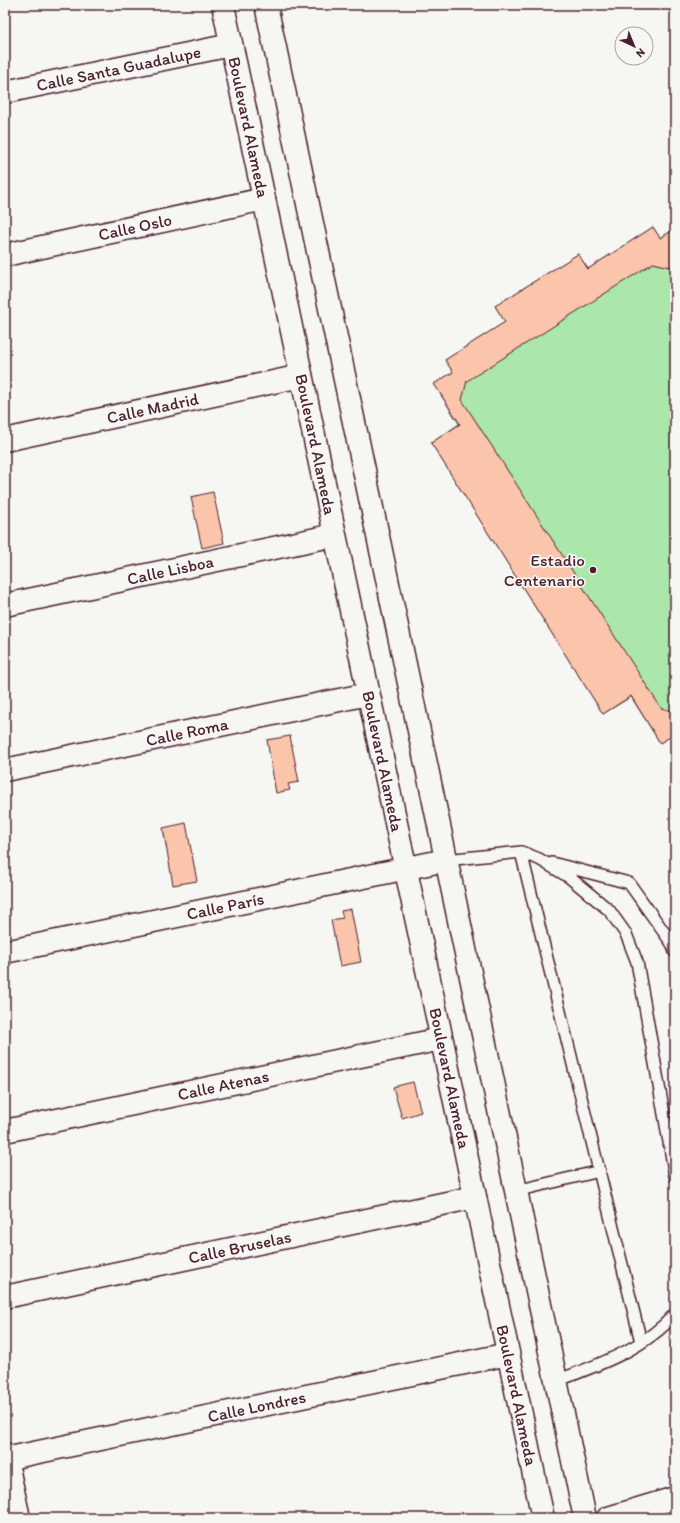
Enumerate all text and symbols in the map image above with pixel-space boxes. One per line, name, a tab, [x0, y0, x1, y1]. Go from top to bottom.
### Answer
north arrow	[614, 26, 654, 66]
street label: Calle Santa Guadalupe	[34, 42, 203, 95]
text: N	[633, 46, 648, 60]
street label: Boulevard Alameda	[224, 55, 274, 200]
street label: Calle Oslo	[96, 209, 174, 245]
street label: Boulevard Alameda	[291, 372, 341, 517]
street label: Calle Madrid	[105, 388, 200, 428]
place label: Estadio Centenario	[504, 550, 585, 590]
street label: Calle Lisboa	[125, 551, 215, 589]
marker: Estadio Centenario	[588, 565, 598, 575]
street label: Boulevard Alameda	[358, 689, 408, 834]
street label: Calle Roma	[144, 713, 230, 750]
street label: Calle París	[185, 888, 266, 924]
street label: Boulevard Alameda	[425, 1006, 475, 1151]
street label: Calle Atenas	[176, 1066, 271, 1104]
street label: Calle Bruselas	[186, 1226, 293, 1268]
street label: Boulevard Alameda	[492, 1323, 542, 1468]
street label: Calle Londres	[206, 1387, 307, 1426]

